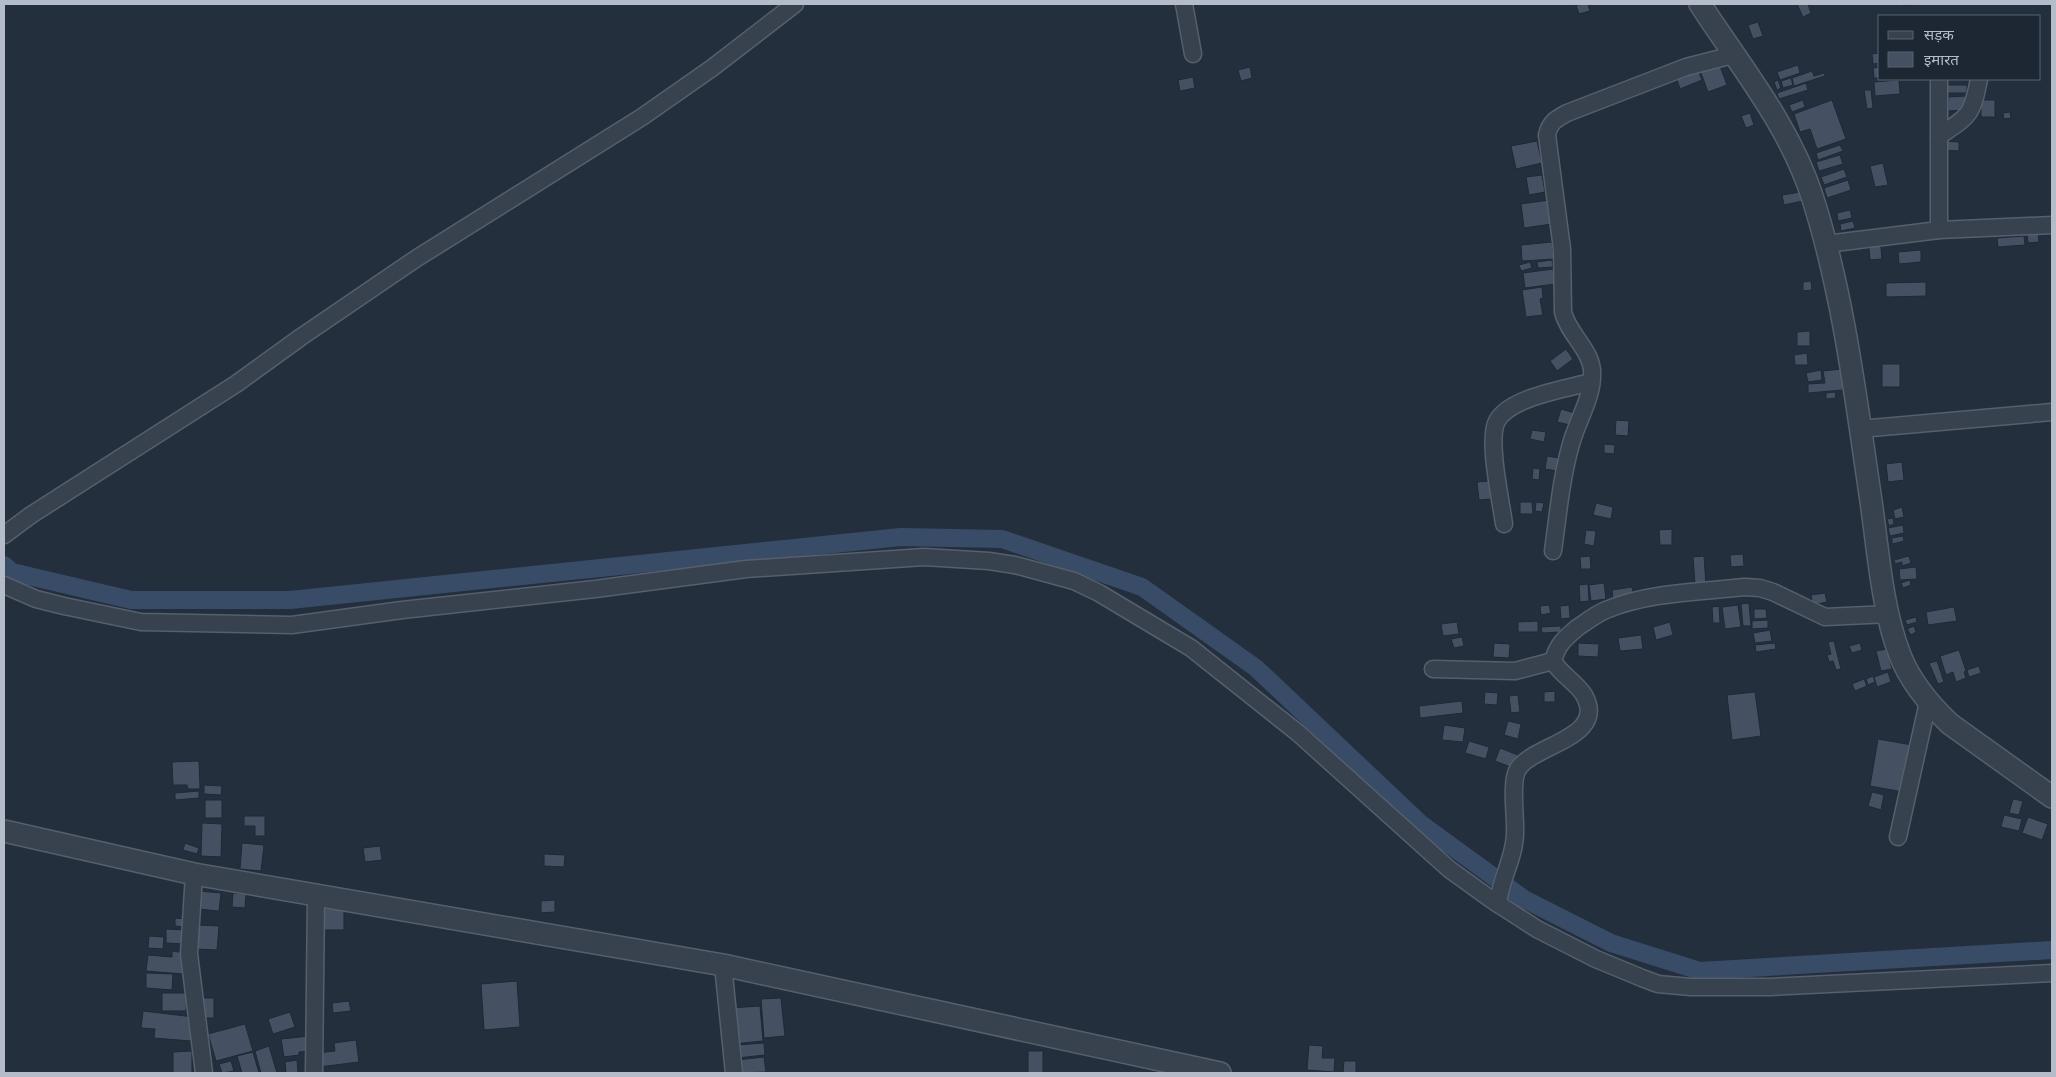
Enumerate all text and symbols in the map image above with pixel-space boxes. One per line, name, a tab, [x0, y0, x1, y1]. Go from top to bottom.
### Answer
legend	[1878, 15, 2041, 80]
text: सड़क	[1924, 26, 1954, 43]
text: इमारत	[1924, 51, 1959, 68]

